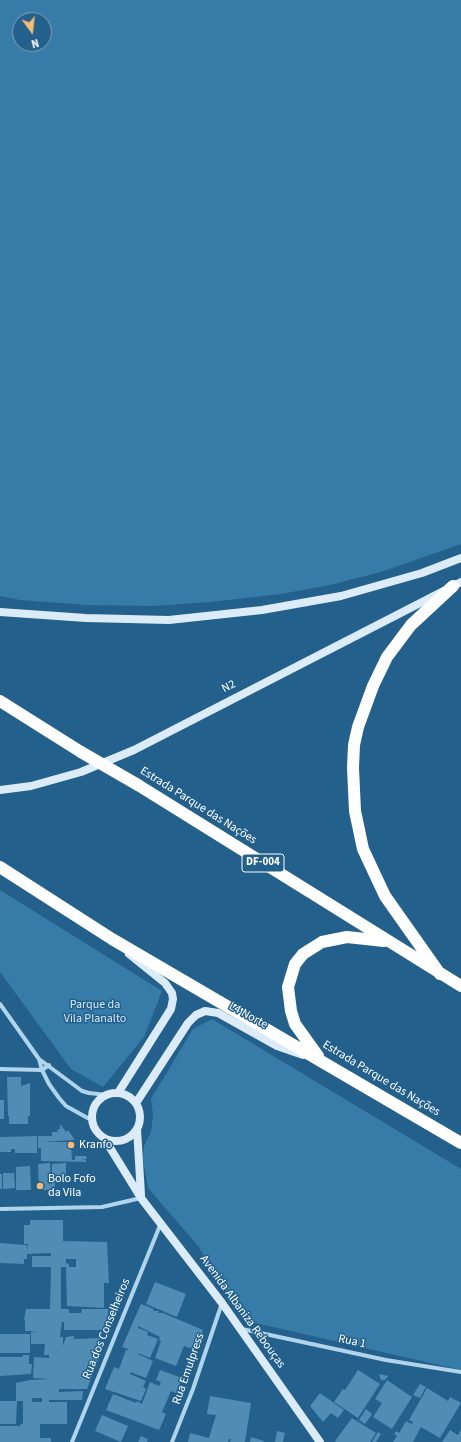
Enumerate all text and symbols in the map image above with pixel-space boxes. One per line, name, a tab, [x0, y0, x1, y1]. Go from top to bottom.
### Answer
north arrow	[12, 12, 52, 52]
text: N	[30, 35, 40, 51]
street label: N2	[220, 677, 238, 697]
street label: Estrada Parque das Nações	[137, 764, 259, 848]
road number: DF-004	[242, 854, 284, 872]
park label: Parque da Vila Planalto	[64, 998, 126, 1026]
street label: L4 Norte	[226, 999, 270, 1033]
street label: Estrada Parque das Nações	[320, 1038, 442, 1120]
place label: Kranfo	[79, 1138, 112, 1152]
marker: Kranfo	[66, 1140, 76, 1150]
place label: Bolo Fofo da Vila	[48, 1172, 96, 1200]
marker: Bolo Fofo da Vila	[35, 1181, 45, 1191]
street label: Avenida Albaniza Rebouças	[196, 1253, 288, 1371]
street label: Rua dos Conselheiros	[80, 1277, 134, 1381]
street label: Rua Emulpress	[170, 1331, 208, 1407]
street label: Rua 1	[337, 1332, 367, 1352]

